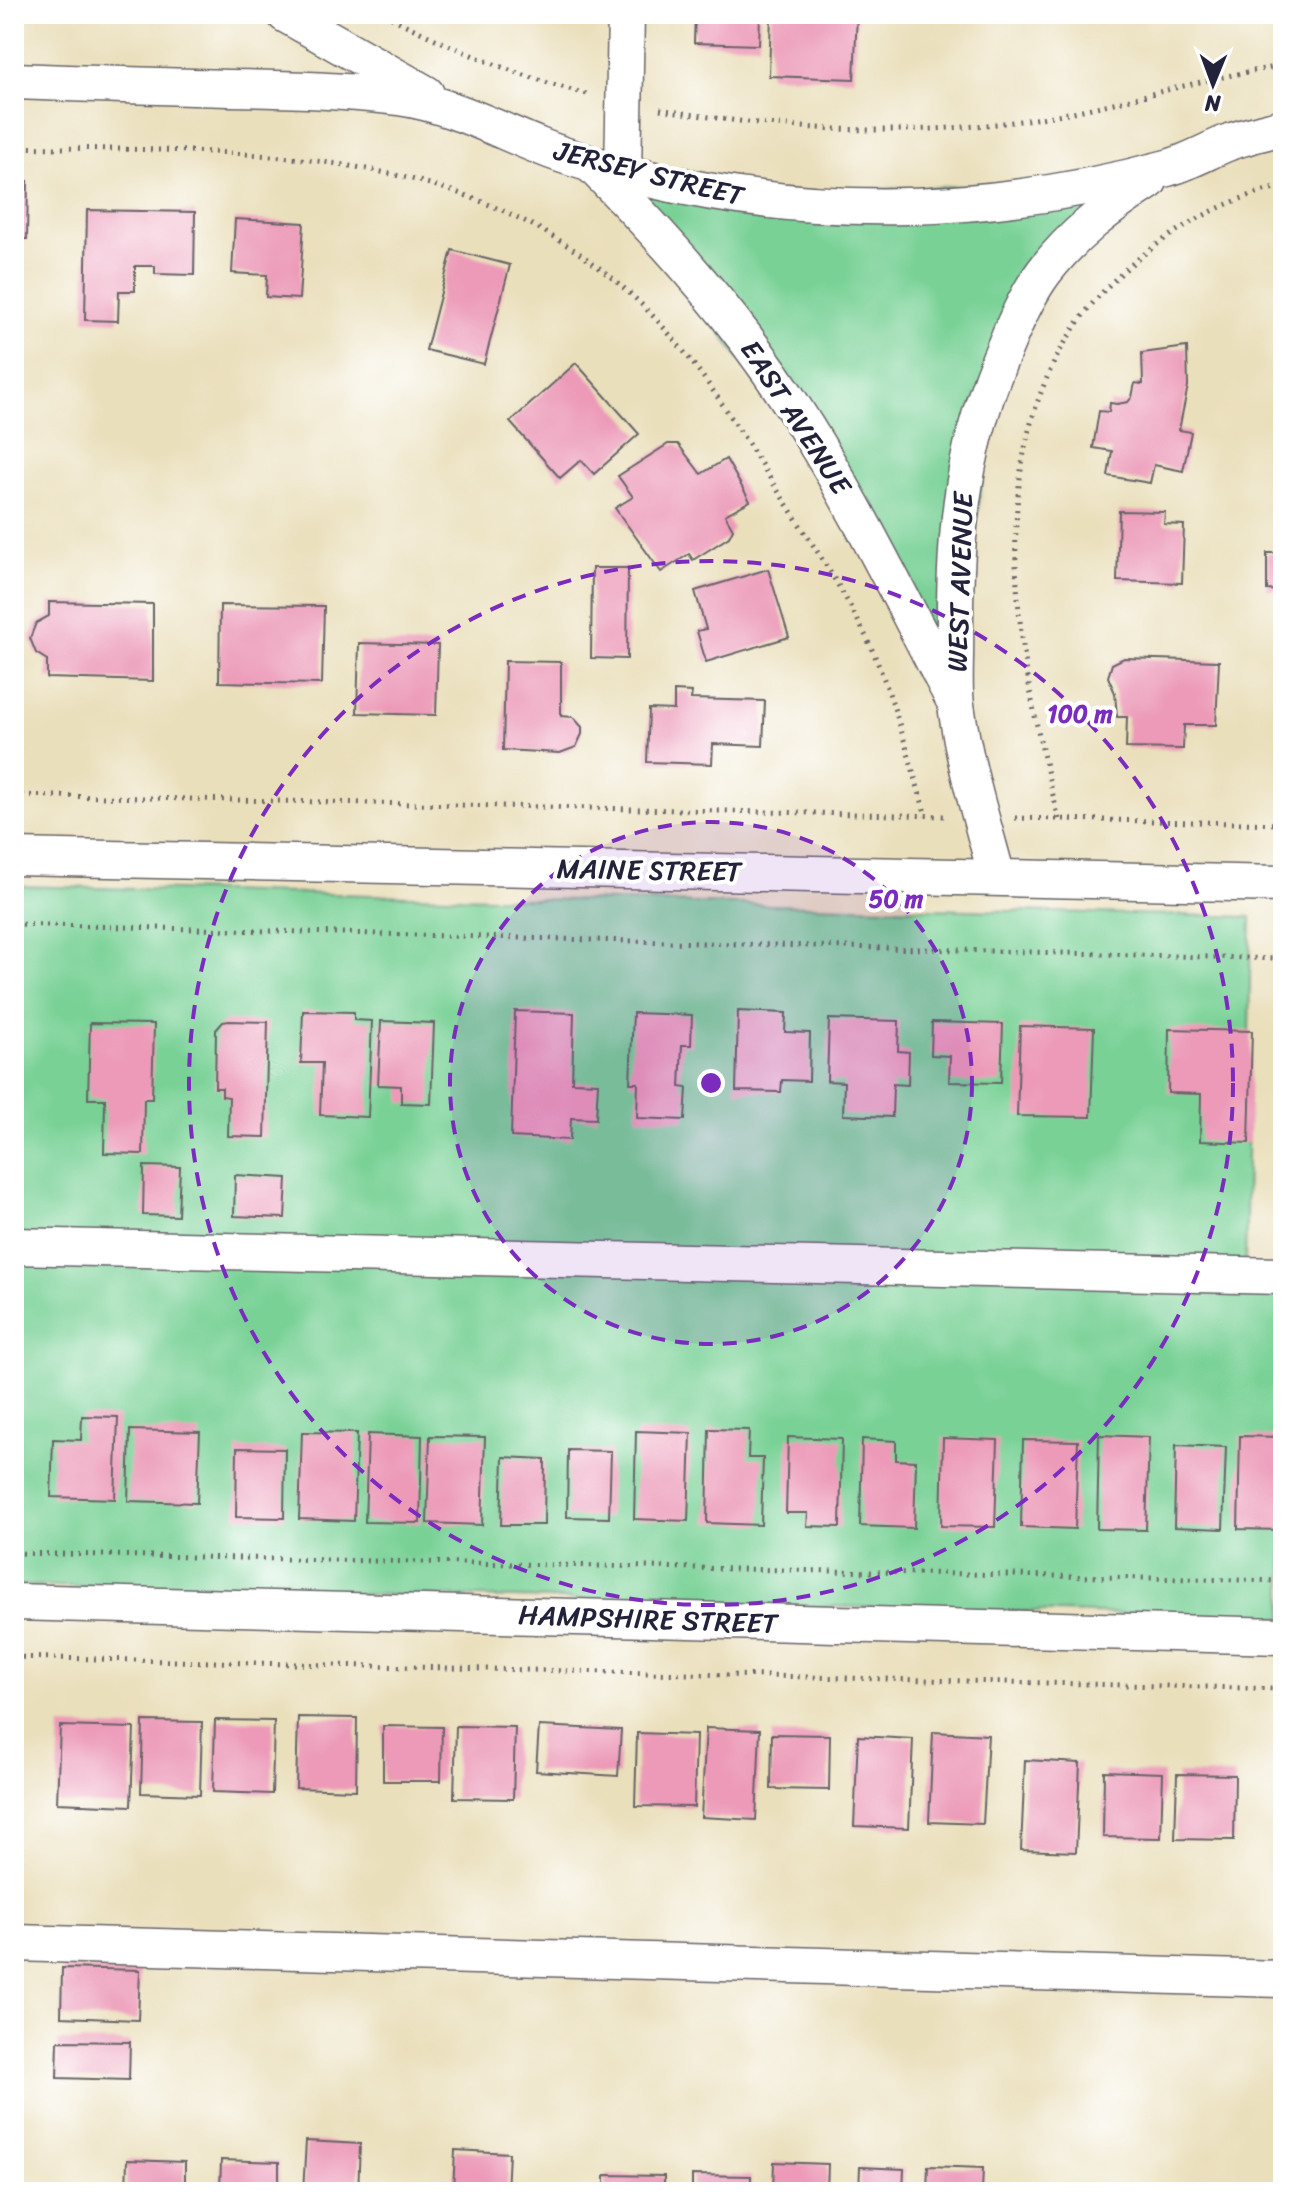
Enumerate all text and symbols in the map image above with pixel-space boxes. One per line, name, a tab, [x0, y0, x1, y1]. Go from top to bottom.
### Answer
north arrow	[1173, 44, 1253, 124]
text: N	[1204, 84, 1222, 123]
street label: JERSEY STREET	[548, 126, 751, 221]
street label: EAST AVENUE	[727, 329, 866, 506]
street label: WEST AVENUE	[932, 490, 988, 673]
text: 100 m	[1047, 693, 1113, 735]
street label: MAINE STREET	[556, 844, 744, 896]
text: 50 m	[869, 878, 924, 920]
centre of rings	[697, 1069, 725, 1097]
street label: HAMPSHIRE STREET	[517, 1590, 780, 1648]

